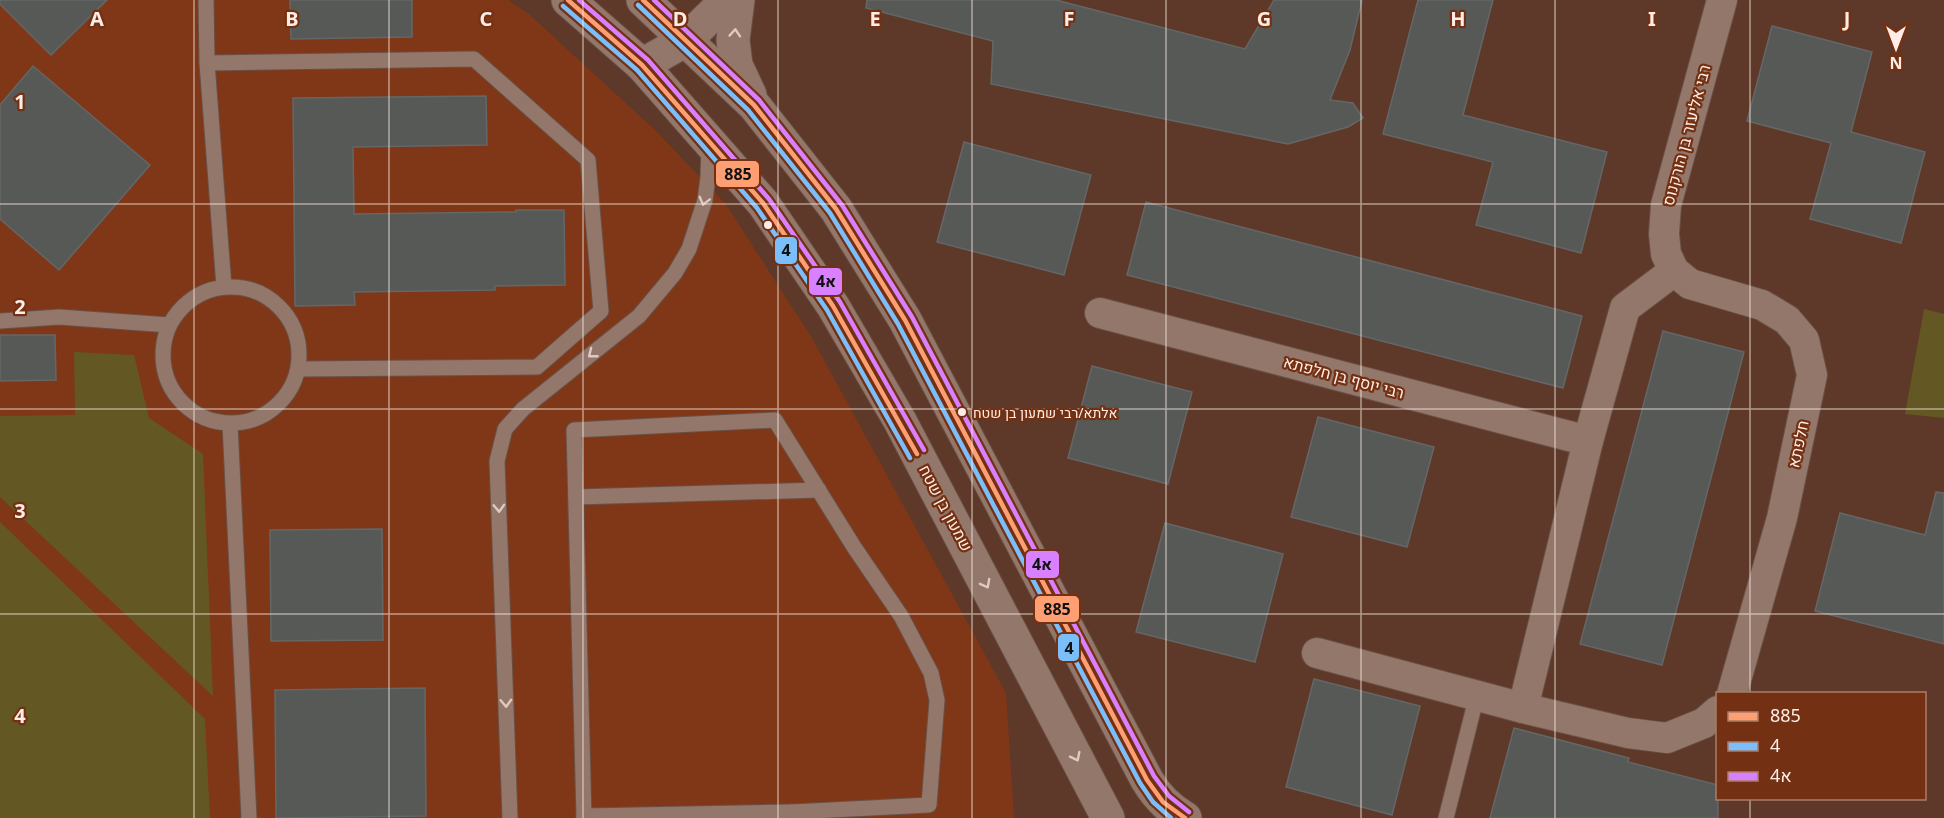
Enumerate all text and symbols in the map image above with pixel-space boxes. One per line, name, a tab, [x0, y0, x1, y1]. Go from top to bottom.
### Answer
text: A	[90, 5, 104, 32]
text: B	[285, 5, 299, 32]
text: C	[480, 5, 493, 32]
text: D	[673, 5, 687, 32]
text: E	[869, 5, 881, 32]
text: F	[1064, 5, 1074, 32]
text: G	[1257, 5, 1271, 32]
text: H	[1450, 5, 1466, 32]
text: I	[1648, 5, 1656, 32]
text: J	[1842, 5, 1850, 32]
north arrow	[1866, 18, 1926, 78]
one-way arrow	[728, 29, 741, 38]
text: N	[1889, 52, 1903, 74]
street label: רבי אליעזר בן הורקנוס	[1657, 62, 1715, 208]
text: 1	[14, 88, 26, 115]
line badge: 885	[715, 160, 760, 188]
text: 885	[724, 163, 752, 185]
one-way arrow	[698, 195, 711, 205]
unlabelled marker	[762, 219, 774, 231]
line badge: 4	[774, 236, 798, 265]
text: 4	[781, 239, 791, 261]
line badge: 4א	[808, 267, 843, 296]
text: 4א	[816, 270, 836, 292]
text: 2	[14, 293, 26, 320]
one-way arrow	[588, 346, 599, 357]
street label: רבי יוסף בן חלפתא	[1281, 350, 1407, 404]
place label: אלתא/רבי שמעון בן שטח	[973, 403, 1117, 422]
marker: אלתא/רבי שמעון בן שטח	[956, 406, 968, 418]
street label: חלפתא	[1782, 418, 1814, 470]
street label: שמעון בן שטח	[914, 461, 978, 555]
text: 3	[14, 497, 26, 524]
one-way arrow	[492, 503, 505, 512]
line badge: 4א	[1025, 550, 1060, 579]
text: 4א	[1032, 553, 1052, 575]
one-way arrow	[979, 578, 990, 588]
line badge: 885	[1034, 595, 1080, 623]
text: 885	[1043, 598, 1071, 620]
line badge: 4	[1057, 633, 1080, 662]
text: 4	[1064, 637, 1074, 659]
legend	[1716, 692, 1926, 800]
one-way arrow	[499, 698, 512, 707]
text: 4	[14, 702, 26, 729]
text: 885	[1770, 703, 1801, 727]
text: 4	[1770, 733, 1780, 757]
one-way arrow	[1069, 750, 1081, 761]
text: 4א	[1770, 763, 1792, 787]

